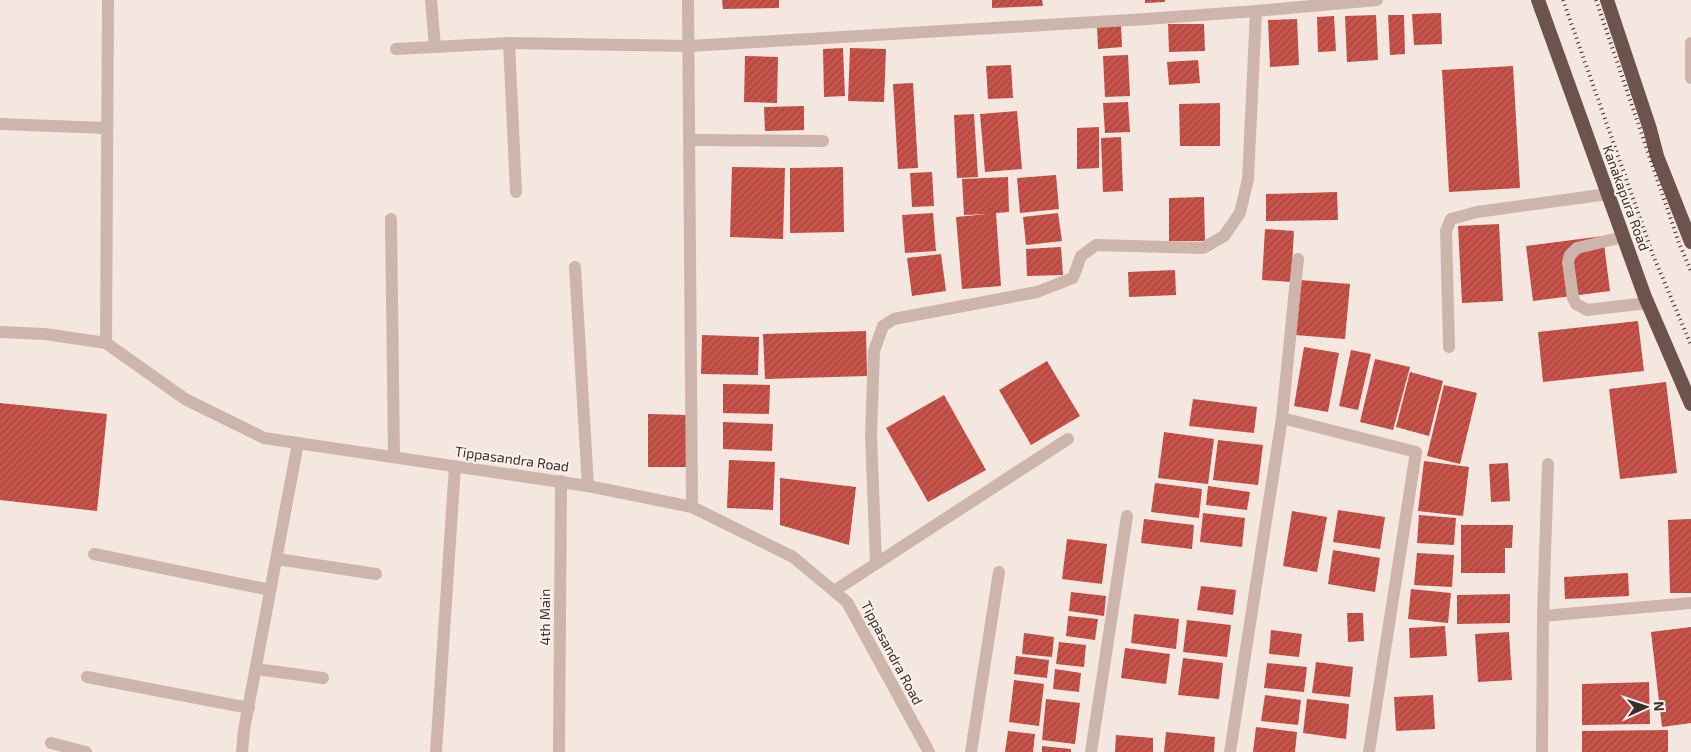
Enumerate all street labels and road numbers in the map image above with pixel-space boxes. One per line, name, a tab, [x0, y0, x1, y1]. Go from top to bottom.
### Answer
street label: Kanakapura Road	[1599, 143, 1654, 253]
street label: Tippasandra Road	[454, 442, 570, 475]
street label: 4th Main	[536, 589, 553, 645]
street label: Tippasandra Road	[858, 598, 927, 708]

